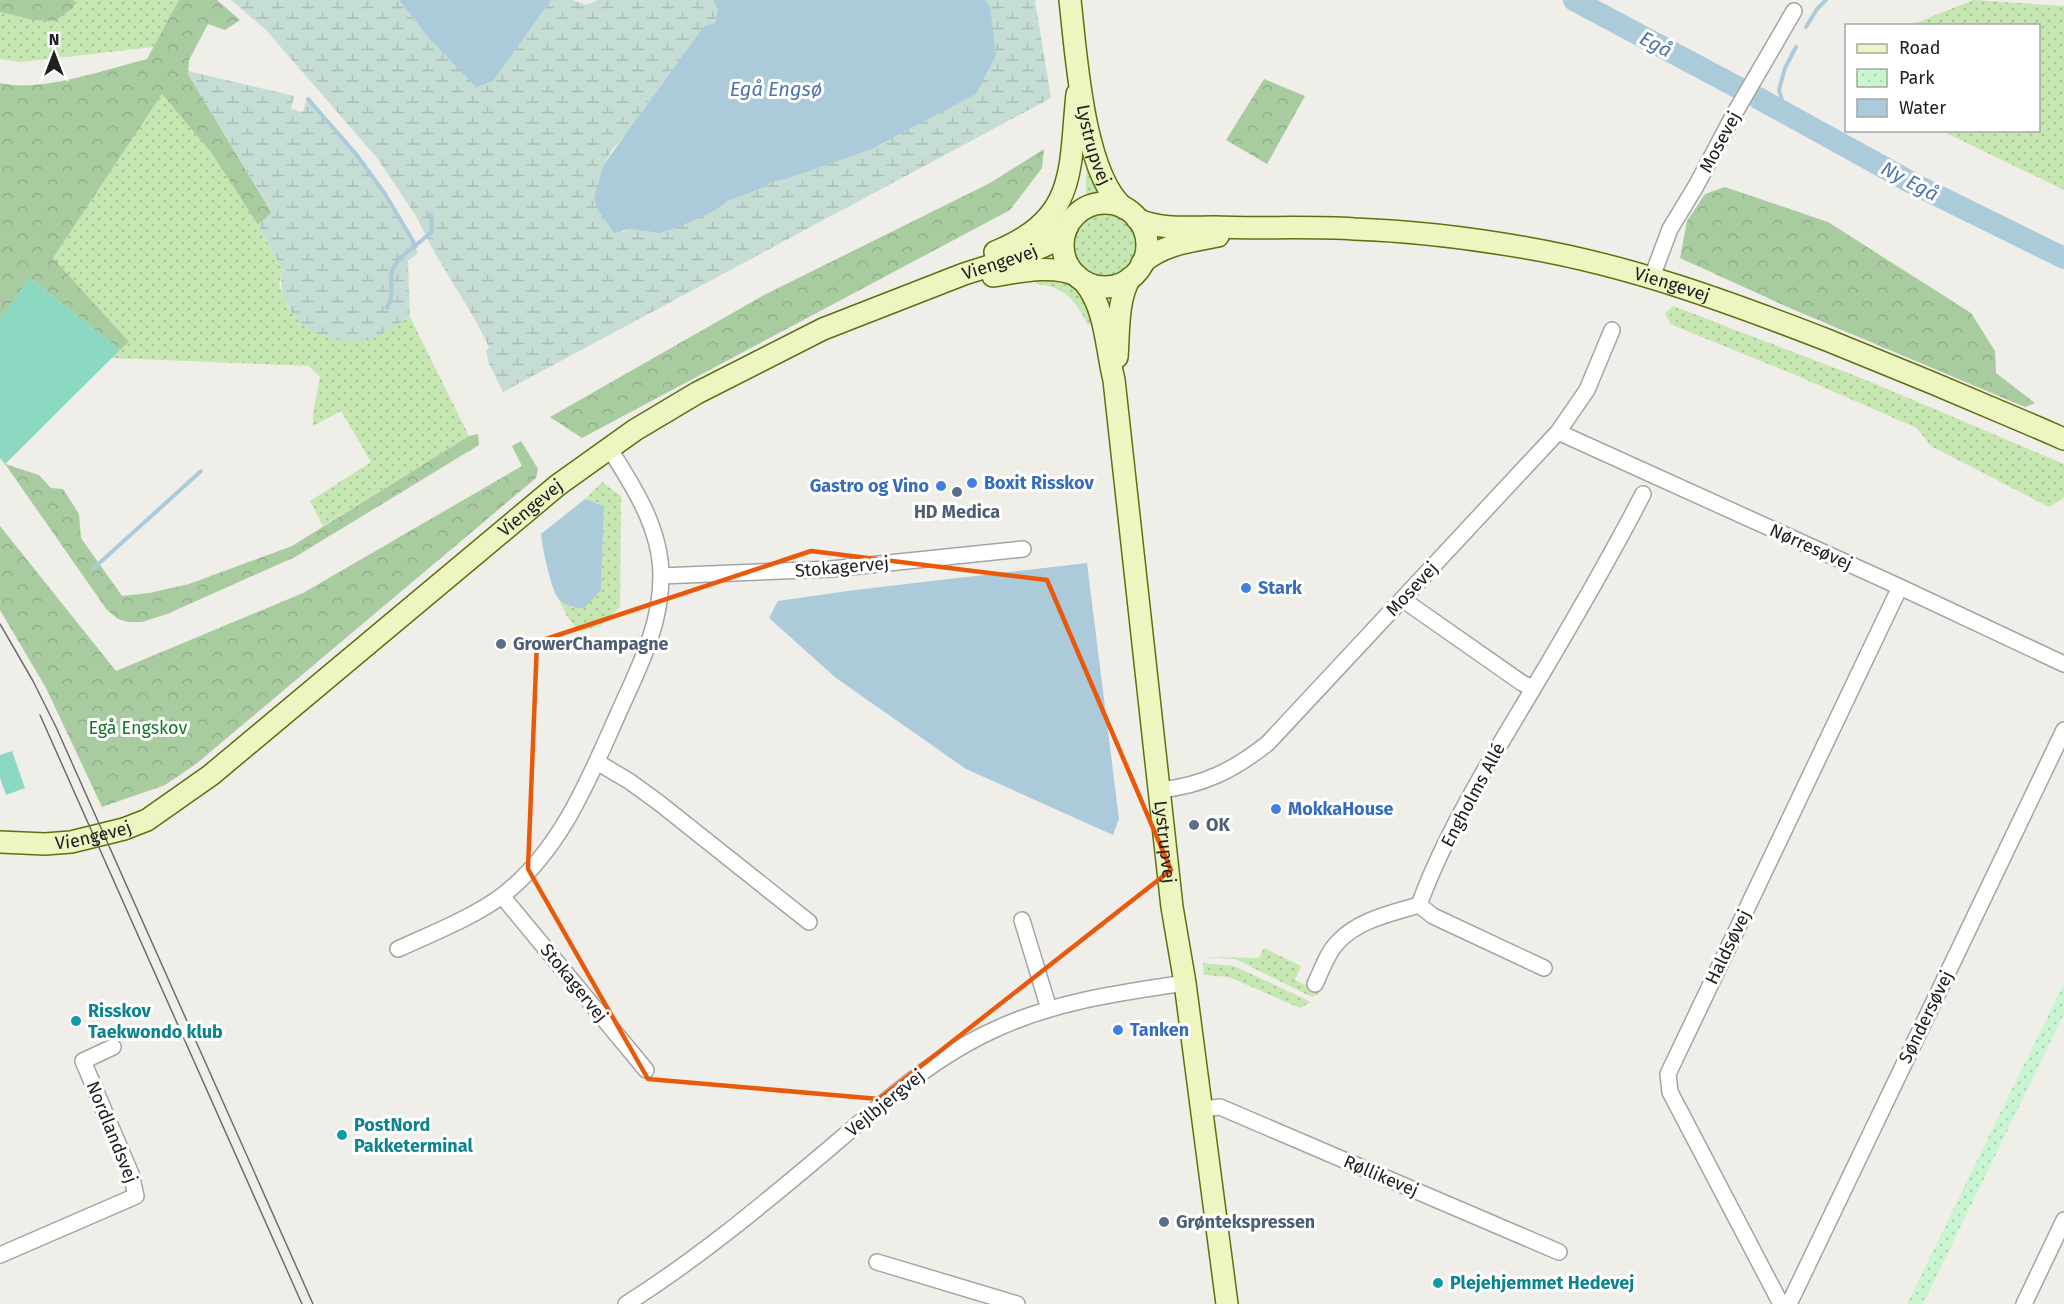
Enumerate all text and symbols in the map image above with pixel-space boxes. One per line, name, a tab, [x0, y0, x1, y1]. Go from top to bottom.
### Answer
north arrow	[24, 24, 84, 84]
legend	[1845, 24, 2040, 132]
water label: Egå	[1636, 26, 1676, 62]
text: N	[49, 30, 59, 49]
text: Road	[1899, 37, 1941, 59]
text: Park	[1899, 67, 1935, 89]
water label: Egå Engsø	[730, 77, 822, 101]
text: Water	[1899, 97, 1946, 119]
street label: Lystrupvej	[1072, 103, 1116, 189]
street label: Mosevej	[1695, 108, 1745, 176]
water label: Ny Egå	[1877, 156, 1943, 206]
street label: Viengevej	[959, 239, 1041, 285]
street label: Viengevej	[1632, 262, 1713, 307]
place label: Boxit Risskov	[984, 472, 1094, 494]
street label: Viengevej	[494, 474, 567, 541]
place label: Gastro og Vino	[810, 475, 929, 497]
marker: Boxit Risskov	[965, 476, 979, 490]
marker: Gastro og Vino	[934, 479, 948, 493]
marker: HD Medica	[950, 485, 964, 499]
place label: HD Medica	[914, 501, 1000, 523]
street label: Nørresøvej	[1766, 519, 1856, 575]
street label: Stokagervej	[794, 552, 890, 582]
street label: Mosevej	[1381, 557, 1443, 621]
place label: Stark	[1258, 577, 1303, 599]
marker: Stark	[1239, 581, 1253, 595]
place label: GrowerChampagne	[513, 633, 669, 655]
marker: GrowerChampagne	[494, 637, 508, 651]
park label: Egå Engskov	[89, 717, 188, 739]
street label: Engholms Allé	[1436, 739, 1510, 851]
place label: MokkaHouse	[1288, 798, 1394, 820]
street label: Lystrupvej	[1149, 799, 1180, 884]
marker: MokkaHouse	[1269, 802, 1283, 816]
place label: OK	[1206, 814, 1230, 836]
street label: Viengevej	[54, 816, 135, 854]
marker: OK	[1187, 818, 1201, 832]
street label: Haldsøvej	[1701, 906, 1755, 988]
street label: Stokagervej	[536, 939, 612, 1027]
street label: Søndersøvej	[1894, 967, 1958, 1067]
place label: Risskov Taekwondo klub	[88, 1000, 223, 1043]
marker: Risskov Taekwondo klub	[69, 1014, 83, 1028]
place label: Tanken	[1130, 1019, 1189, 1041]
marker: Tanken	[1111, 1023, 1125, 1037]
street label: Vejlbjergvej	[841, 1065, 929, 1141]
street label: Nordlandsvej	[82, 1078, 142, 1186]
place label: PostNord Pakketerminal	[354, 1114, 473, 1157]
marker: PostNord Pakketerminal	[335, 1128, 349, 1142]
street label: Røllikevej	[1340, 1150, 1422, 1202]
place label: Grøntekspressen	[1176, 1211, 1315, 1233]
marker: Grøntekspressen	[1157, 1215, 1171, 1229]
place label: Plejehjemmet Hedevej	[1450, 1272, 1634, 1294]
marker: Plejehjemmet Hedevej	[1431, 1276, 1445, 1290]

